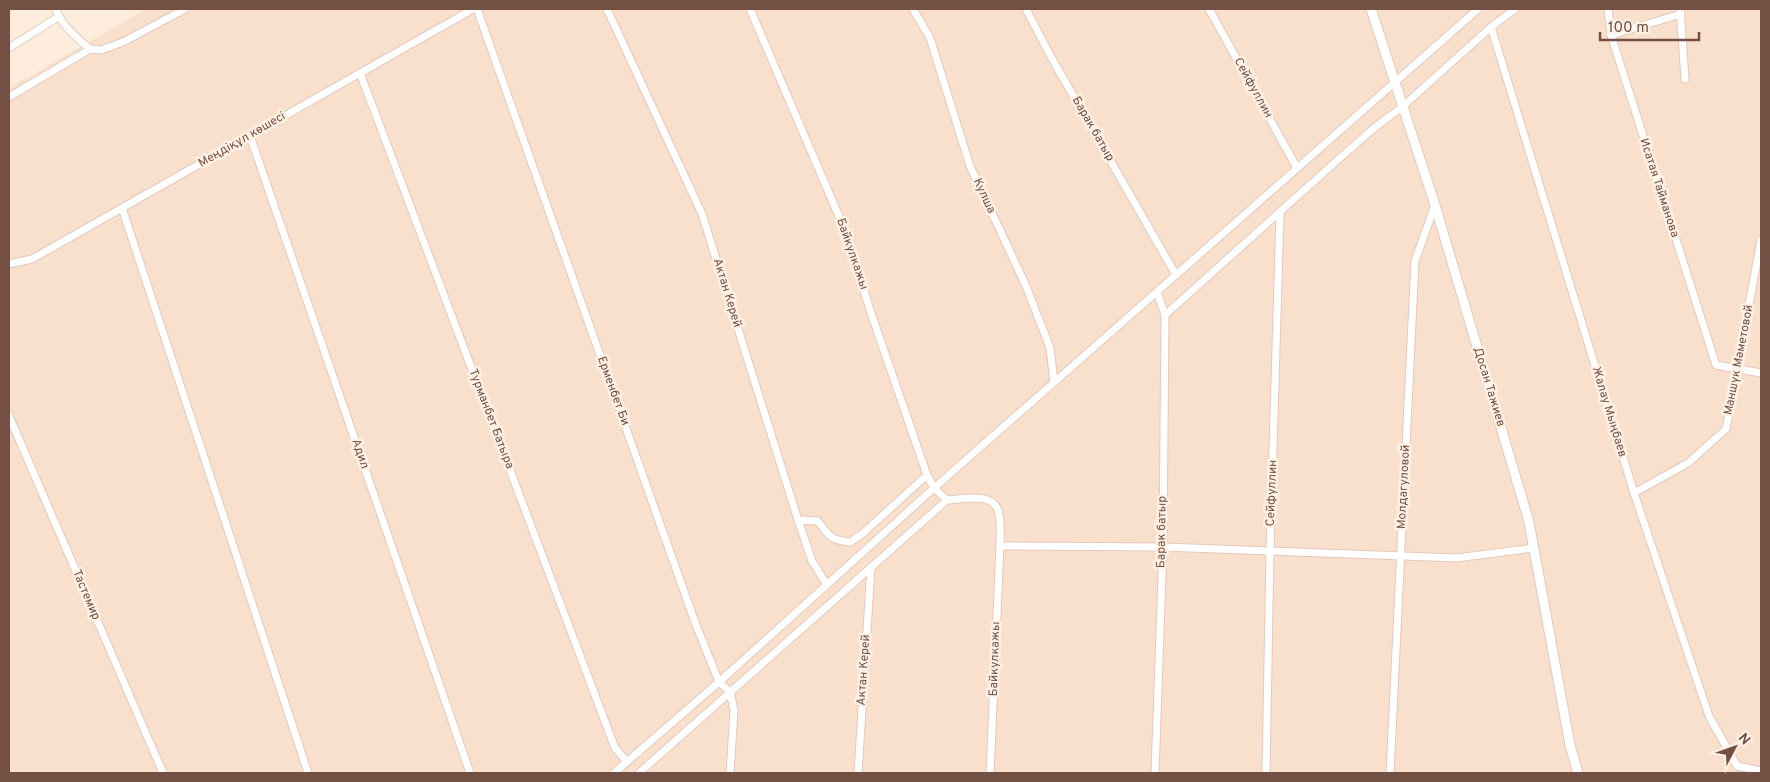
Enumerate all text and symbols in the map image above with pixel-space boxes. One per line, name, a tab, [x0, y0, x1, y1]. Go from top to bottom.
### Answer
scale bar	[1600, 10, 1699, 42]
text: 100 m	[1608, 19, 1649, 38]
street label: Сейфуллин	[1230, 55, 1276, 121]
street label: Барак батыр	[1068, 94, 1118, 164]
street label: Меңдіқұл көшесі	[196, 109, 288, 171]
street label: Исатая Тайманова	[1635, 136, 1683, 240]
street label: Кулша	[969, 176, 999, 216]
street label: Байкулкажы	[832, 216, 872, 292]
street label: Актан Керей	[709, 257, 745, 329]
street label: Маншүк Мәметовой	[1720, 303, 1758, 417]
street label: Досан Тажиев	[1469, 345, 1509, 429]
street label: Ерменбет Би	[593, 354, 633, 428]
street label: Жалау Мыңбаев	[1588, 365, 1630, 459]
street label: Турманбет Батыра	[465, 367, 517, 471]
street label: Адил	[347, 437, 373, 471]
street label: Молдагуловой	[1394, 444, 1414, 530]
street label: Сейфуллин	[1263, 459, 1281, 527]
street label: Барак батыр	[1153, 496, 1171, 568]
street label: Тастемир	[68, 568, 104, 623]
street label: Байкулкажы	[986, 621, 1004, 697]
street label: Актан Керей	[854, 634, 874, 706]
north arrow	[1710, 722, 1760, 772]
text: N	[1734, 730, 1753, 749]

